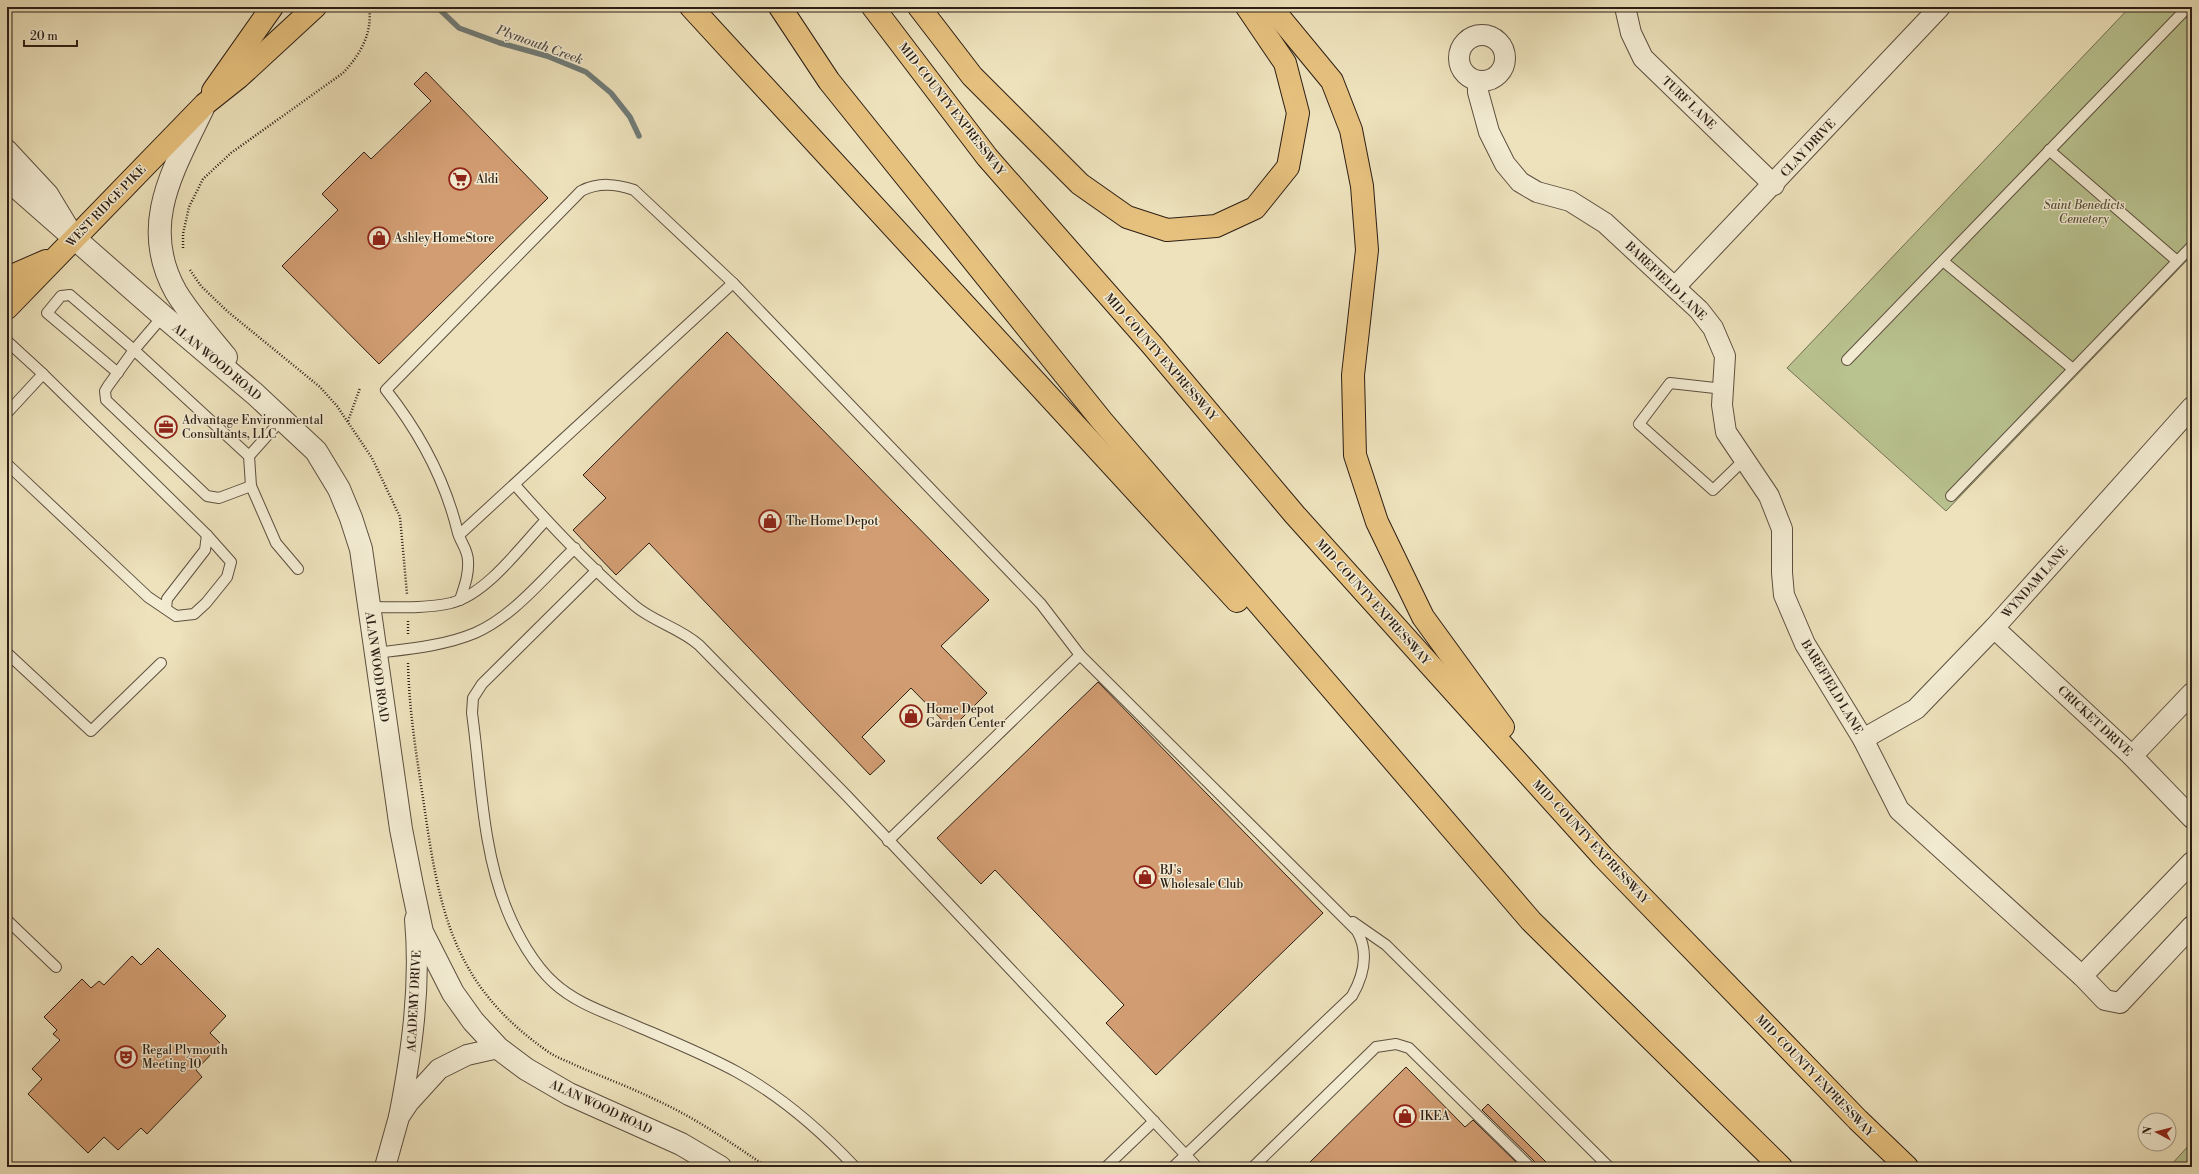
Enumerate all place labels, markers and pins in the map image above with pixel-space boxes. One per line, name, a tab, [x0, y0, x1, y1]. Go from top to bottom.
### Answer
supermarket icon: Aldi	[447, 166, 473, 192]
place label: Aldi	[475, 172, 499, 187]
shop icon: Ashley HomeStore	[366, 225, 392, 251]
place label: Ashley HomeStore	[393, 231, 494, 246]
place label: Advantage Environmental Consultants, LLC	[181, 413, 324, 442]
office icon: Advantage Environmental Consultants, LLC	[153, 414, 179, 440]
shop icon: The Home Depot	[757, 508, 783, 534]
place label: The Home Depot	[786, 514, 879, 529]
place label: Home Depot Garden Center	[926, 702, 1005, 731]
shop icon: Home Depot Garden Center	[898, 703, 924, 729]
place label: BJ's Wholesale Club	[1159, 863, 1243, 892]
shop icon: BJ's Wholesale Club	[1132, 864, 1158, 890]
place label: Regal Plymouth Meeting 10	[142, 1043, 228, 1072]
theatre icon: Regal Plymouth Meeting 10	[113, 1044, 139, 1070]
shop icon: IKEA	[1392, 1103, 1418, 1129]
place label: IKEA	[1420, 1109, 1451, 1124]

